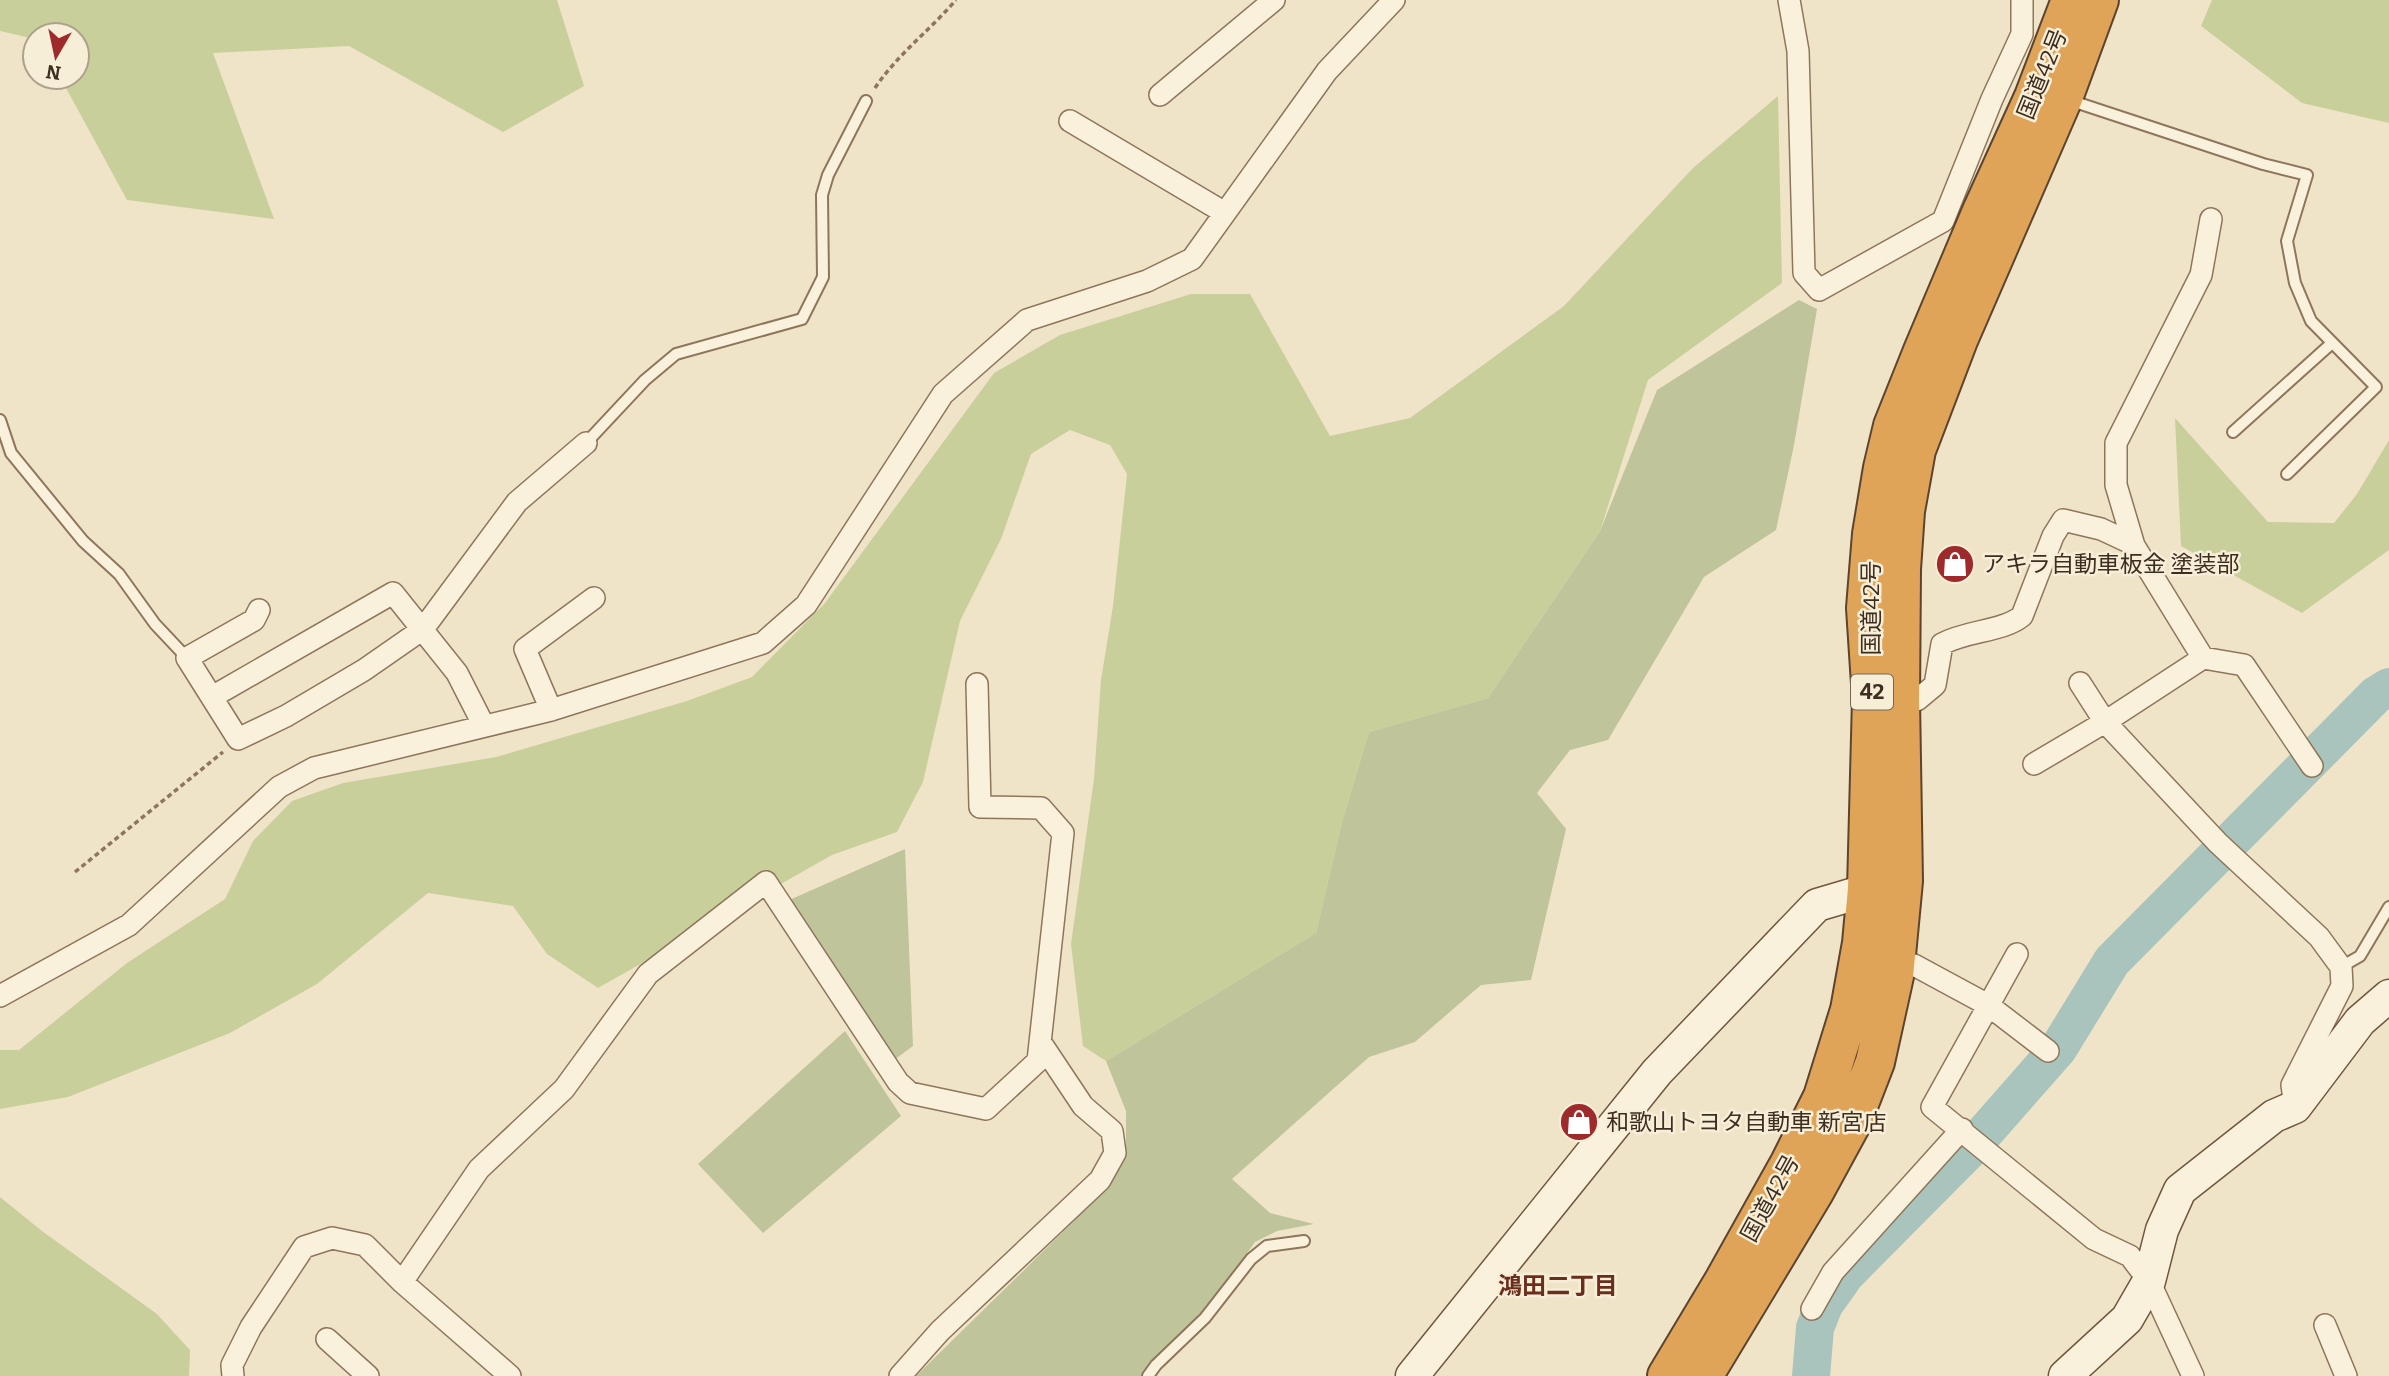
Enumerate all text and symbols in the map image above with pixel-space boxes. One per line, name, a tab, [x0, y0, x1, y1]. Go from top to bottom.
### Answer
north arrow	[21, 21, 91, 91]
street label: 国道42号	[2011, 25, 2073, 123]
text: N	[44, 60, 62, 85]
shop icon: アキラ自動車板金 塗装部	[1934, 543, 1976, 585]
place label: アキラ自動車板金 塗装部	[1982, 550, 2240, 578]
street label: 国道42号	[1857, 561, 1885, 655]
road number: 42	[1851, 674, 1893, 710]
shop icon: 和歌山トヨタ自動車 新宮店	[1558, 1101, 1600, 1143]
place label: 和歌山トヨタ自動車 新宮店	[1606, 1108, 1887, 1136]
street label: 国道42号	[1735, 1150, 1805, 1246]
district label: 鴻田二丁目	[1498, 1272, 1618, 1300]

